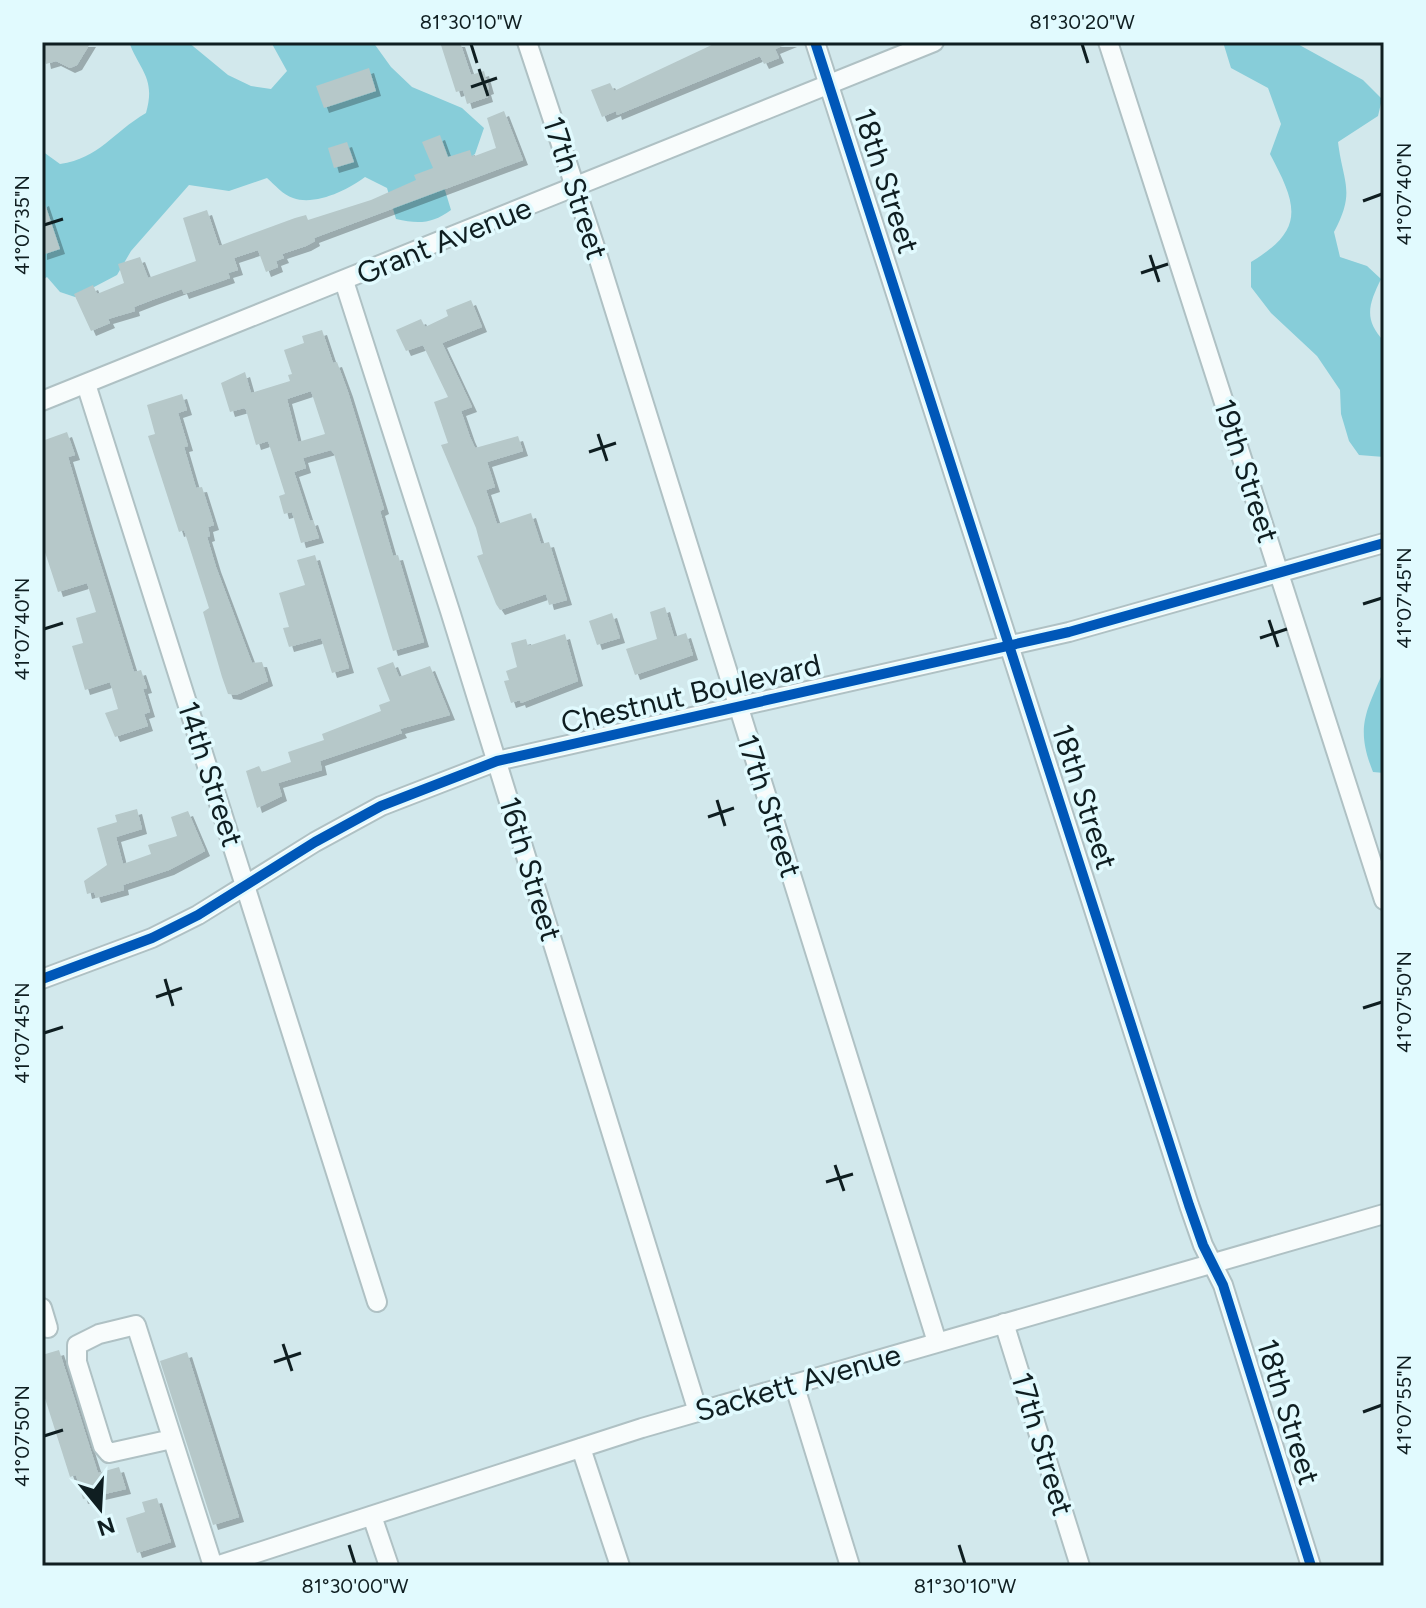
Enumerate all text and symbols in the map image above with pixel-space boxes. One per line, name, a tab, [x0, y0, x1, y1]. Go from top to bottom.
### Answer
text: 81°30'10"W	[420, 10, 522, 34]
text: 81°30'20"W	[1029, 10, 1135, 34]
street label: 18th Street	[846, 104, 927, 258]
street label: 17th Street	[535, 112, 616, 264]
text: 41°07'40"N	[1392, 143, 1416, 245]
text: 41°07'35"N	[10, 175, 34, 275]
street label: Grant Avenue	[351, 189, 537, 292]
street label: 19th Street	[1206, 394, 1287, 547]
text: 41°07'45"N	[1392, 547, 1416, 649]
text: 41°07'40"N	[10, 578, 34, 680]
street label: Chestnut Boulevard	[557, 646, 824, 741]
street label: 14th Street	[170, 697, 251, 851]
street label: 18th Street	[1044, 720, 1125, 874]
street label: 17th Street	[729, 730, 810, 882]
street label: 16th Street	[491, 792, 570, 945]
text: 41°07'50"N	[1392, 951, 1416, 1053]
text: 41°07'45"N	[10, 982, 34, 1084]
street label: 18th Street	[1249, 1335, 1328, 1489]
street label: Sackett Avenue	[691, 1336, 905, 1430]
text: 41°07'55"N	[1392, 1355, 1416, 1455]
street label: 17th Street	[1003, 1368, 1082, 1520]
text: 41°07'50"N	[10, 1385, 34, 1487]
north arrow	[60, 1468, 140, 1548]
text: N	[94, 1511, 118, 1542]
text: 81°30'00"W	[302, 1574, 408, 1598]
text: 81°30'10"W	[914, 1574, 1016, 1598]

